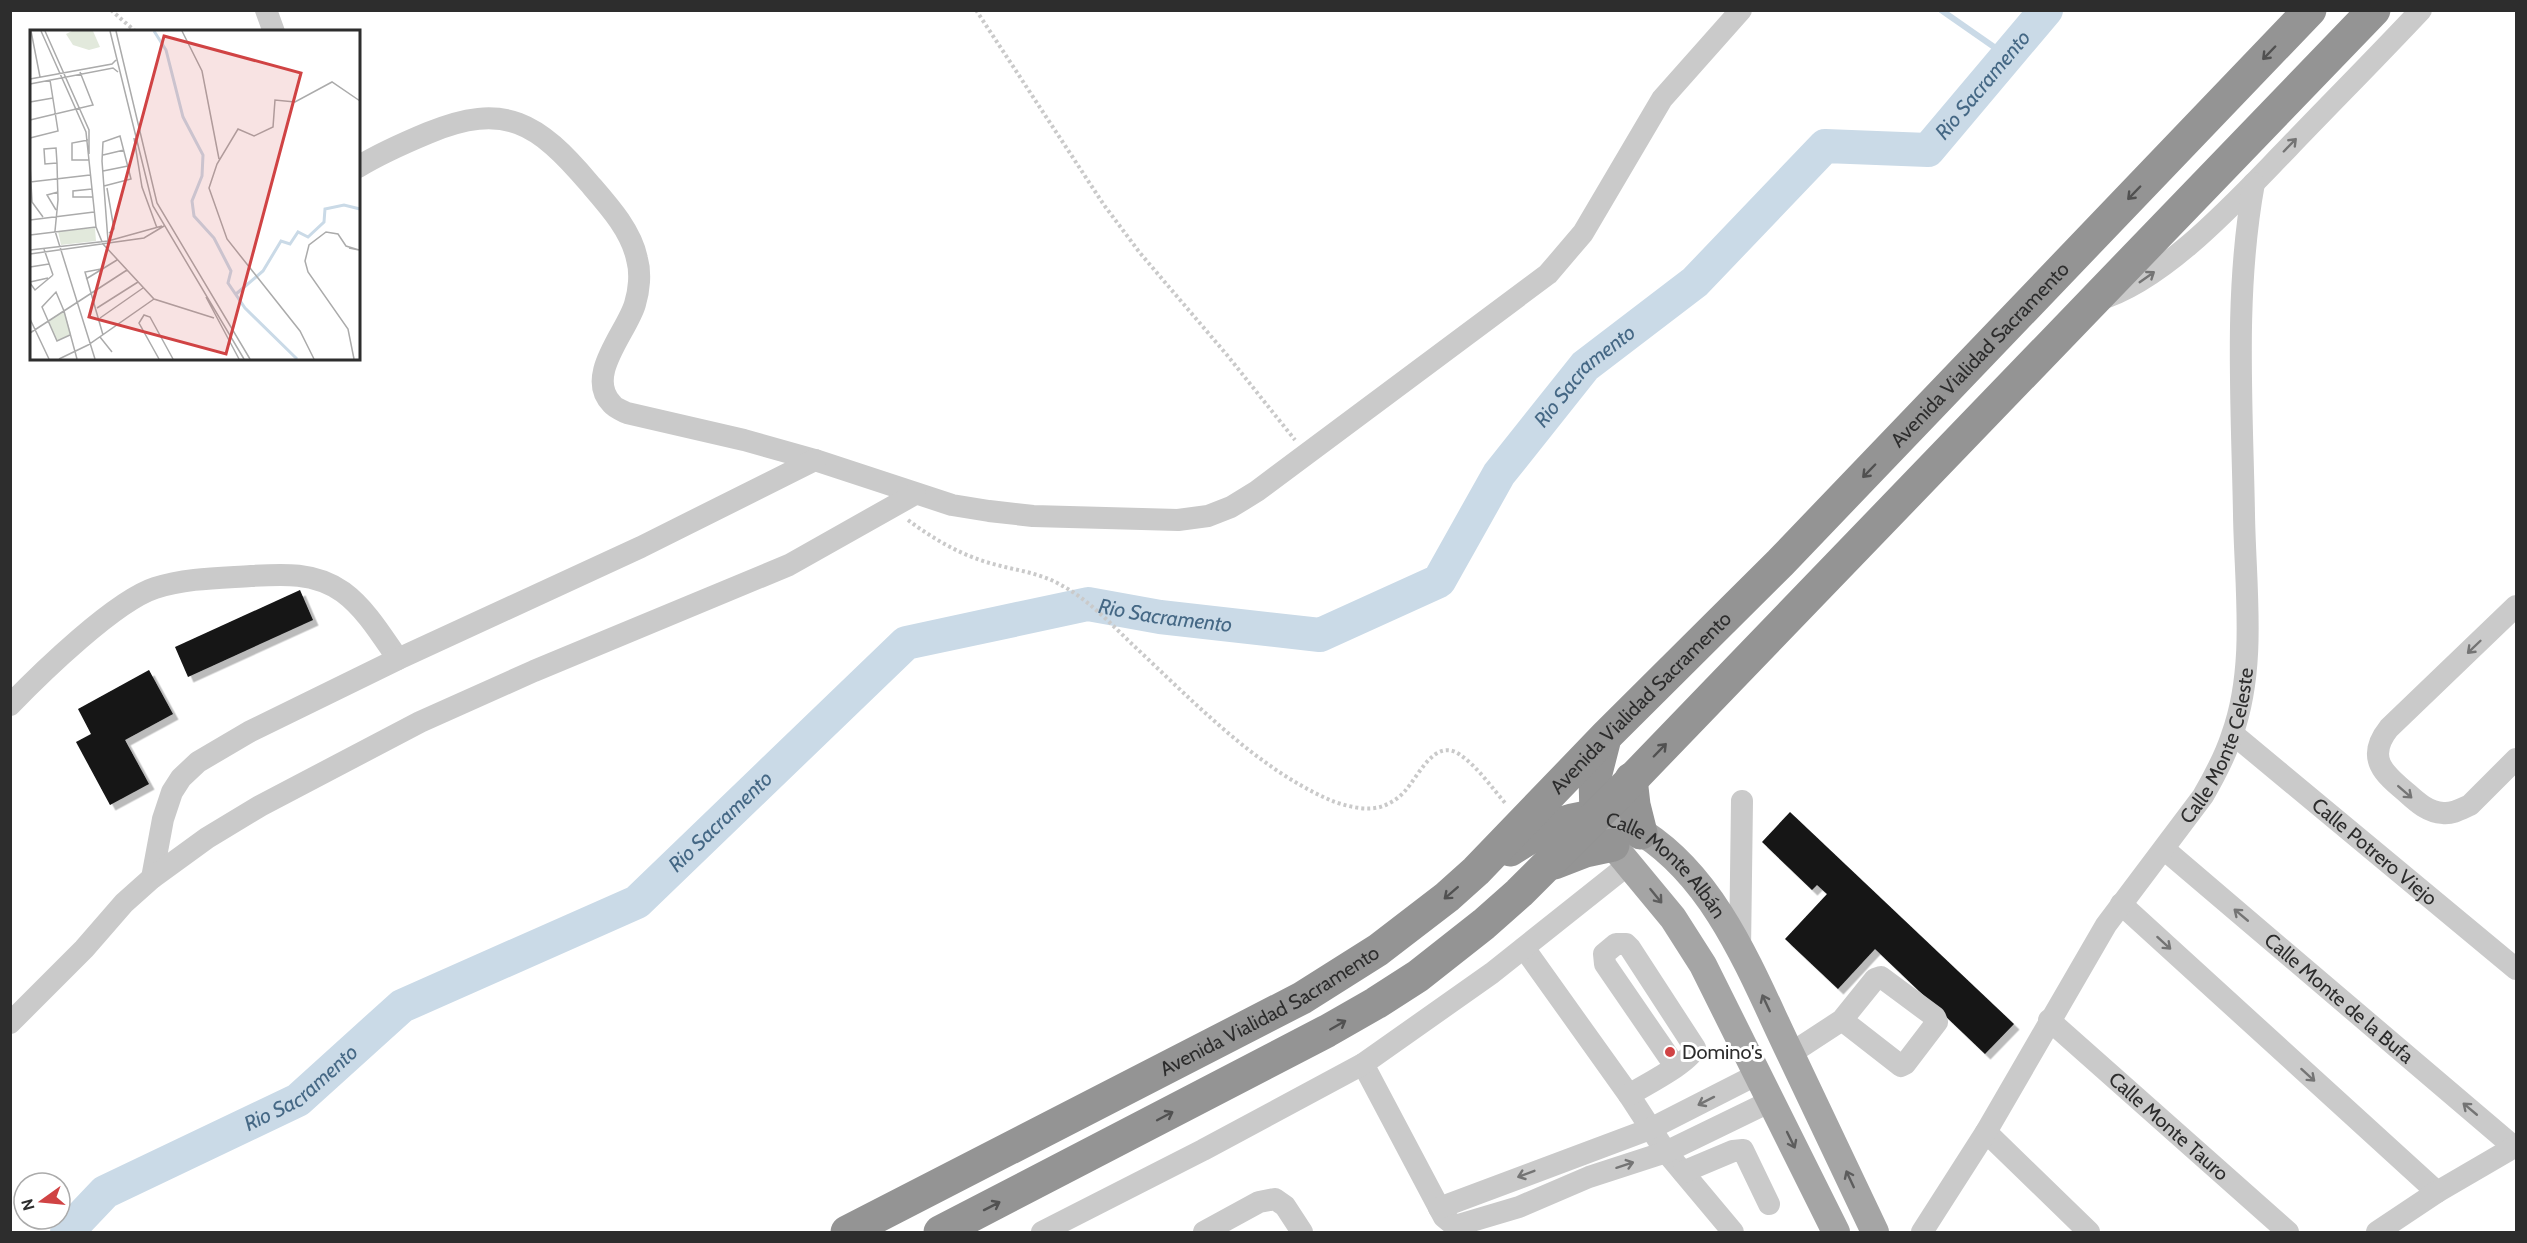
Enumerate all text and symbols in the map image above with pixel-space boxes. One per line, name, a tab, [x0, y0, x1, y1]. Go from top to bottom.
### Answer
water label: Rio Sacramento	[1930, 25, 2035, 144]
inset map	[30, 30, 360, 360]
one-way arrow	[2262, 45, 2277, 60]
one-way arrow	[2283, 138, 2297, 153]
one-way arrow	[2127, 186, 2141, 201]
street label: Avenida Vialidad Sacramento	[1886, 257, 2074, 452]
one-way arrow	[2138, 271, 2154, 283]
water label: Rio Sacramento	[1528, 319, 1640, 432]
one-way arrow	[1861, 463, 1876, 478]
water label: Rio Sacramento	[1097, 593, 1233, 637]
street label: Avenida Vialidad Sacramento	[1545, 606, 1736, 799]
one-way arrow	[2467, 640, 2482, 654]
street label: Calle Monte Celeste	[2175, 667, 2258, 828]
one-way arrow	[1653, 742, 1668, 757]
water label: Rio Sacramento	[663, 766, 777, 877]
one-way arrow	[2397, 785, 2412, 799]
street label: Calle Potrero Viejo	[2307, 793, 2442, 910]
street label: Calle Monte Albán	[1603, 807, 1731, 923]
one-way arrow	[1444, 886, 1459, 900]
one-way arrow	[1650, 888, 1663, 904]
one-way arrow	[2234, 908, 2249, 922]
street label: Calle Monte de la Bufa	[2260, 928, 2419, 1069]
one-way arrow	[2157, 936, 2172, 950]
street label: Avenida Vialidad Sacramento	[1156, 940, 1384, 1081]
one-way arrow	[1760, 995, 1772, 1013]
one-way arrow	[1329, 1019, 1346, 1031]
water label: Rio Sacramento	[240, 1039, 363, 1136]
place label: Domino's	[1682, 1040, 1762, 1064]
marker: Domino's	[1663, 1045, 1677, 1059]
street label: Calle Monte Tauro	[2104, 1067, 2234, 1186]
one-way arrow	[2301, 1068, 2316, 1082]
one-way arrow	[1697, 1095, 1715, 1107]
one-way arrow	[2463, 1102, 2478, 1116]
one-way arrow	[1156, 1110, 1174, 1121]
one-way arrow	[1785, 1130, 1797, 1148]
one-way arrow	[1615, 1159, 1634, 1170]
one-way arrow	[1517, 1170, 1535, 1181]
north arrow	[12, 1171, 72, 1231]
one-way arrow	[1844, 1171, 1855, 1189]
text: N	[17, 1197, 39, 1213]
one-way arrow	[983, 1200, 1001, 1211]

